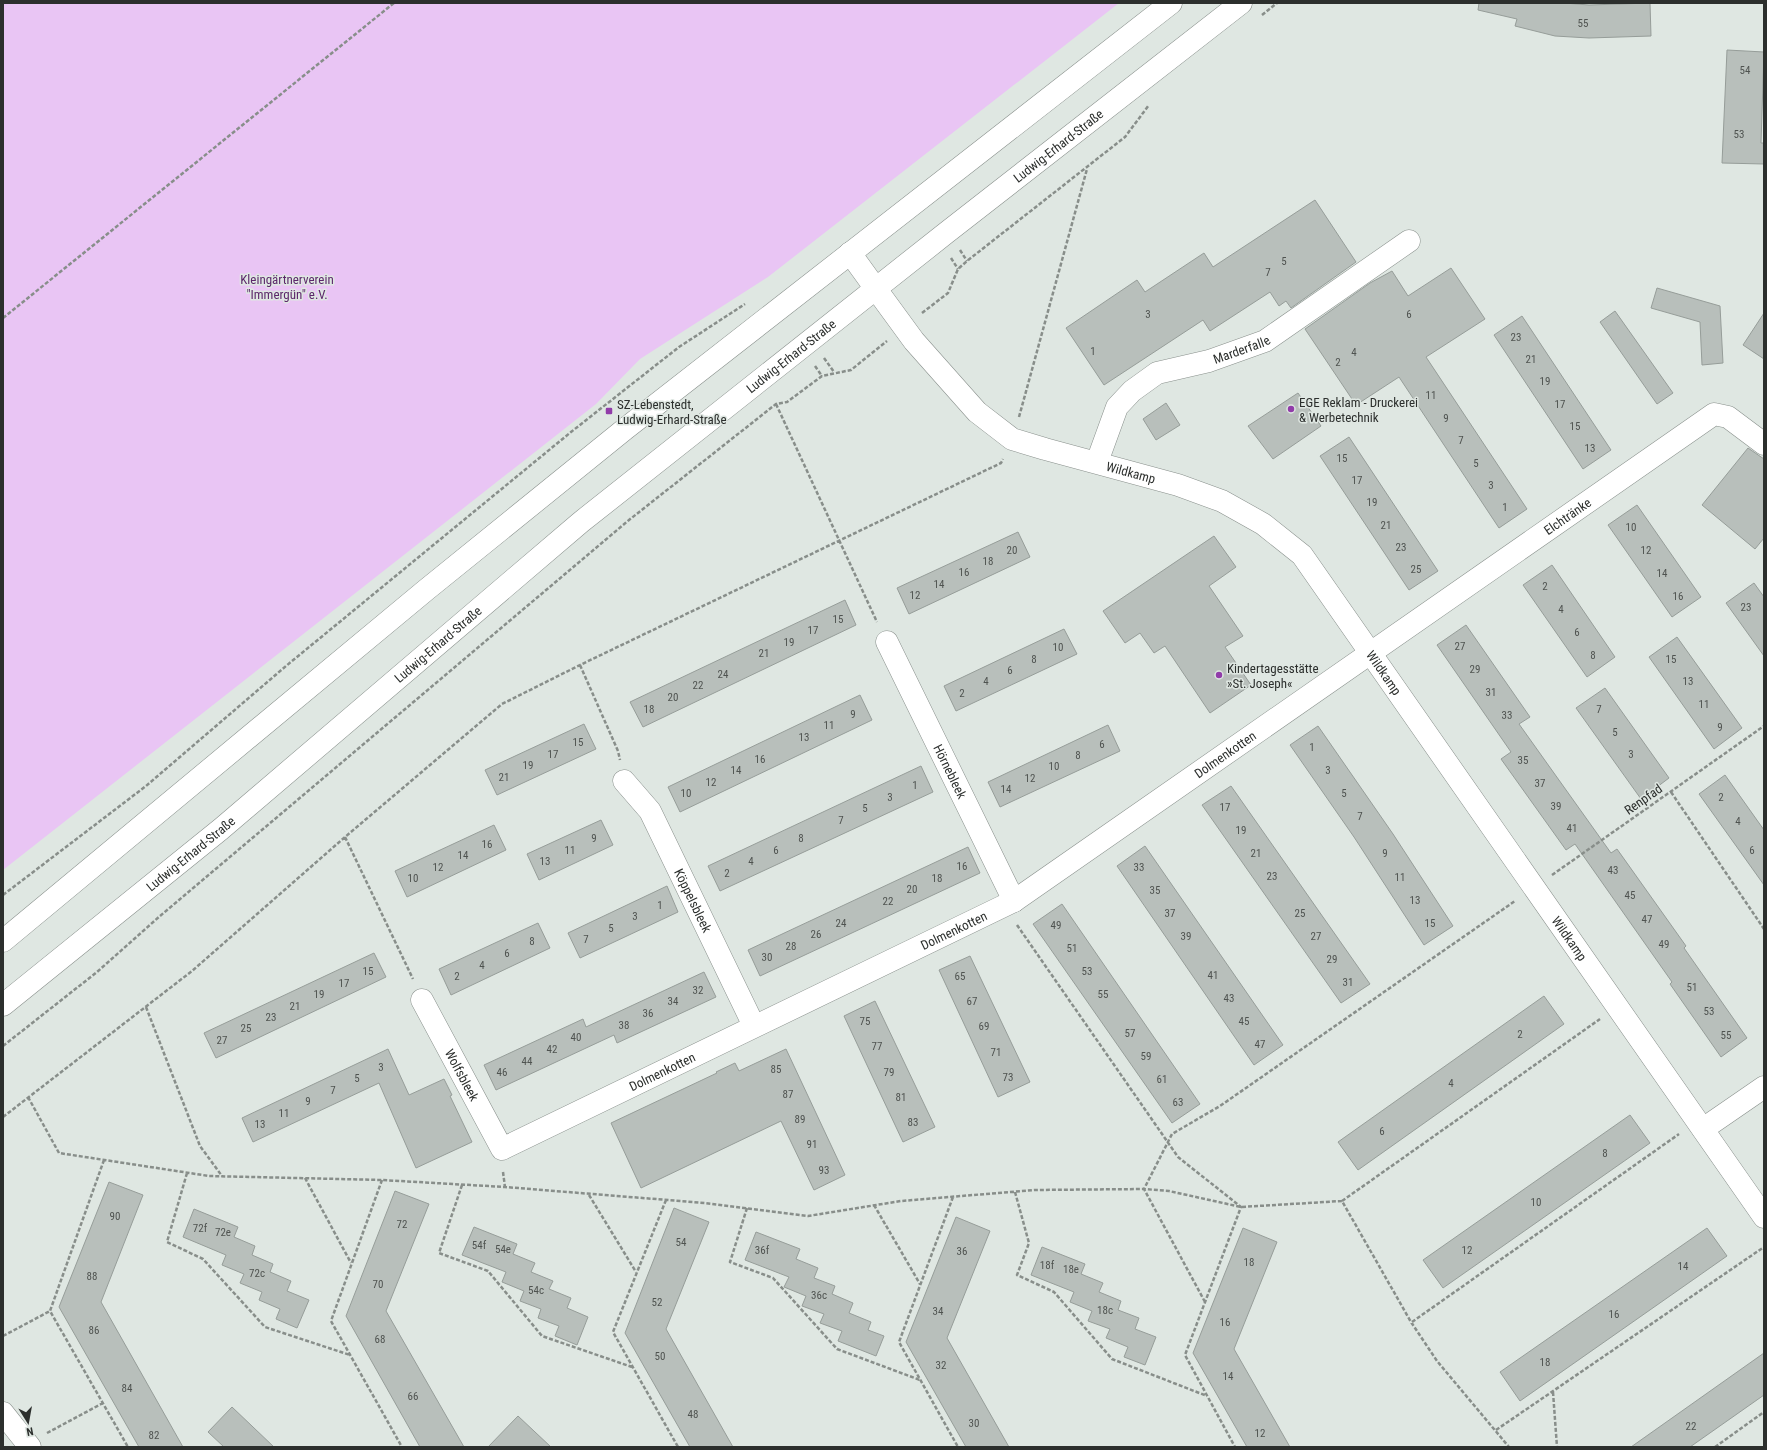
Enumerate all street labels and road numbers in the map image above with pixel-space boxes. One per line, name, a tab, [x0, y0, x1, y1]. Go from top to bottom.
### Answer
street label: Ludwig-Erhard-Straße	[1011, 106, 1106, 186]
street label: Ludwig-Erhard-Straße	[744, 316, 839, 396]
street label: Marderfalle	[1211, 333, 1273, 367]
street label: Wildkamp	[1104, 459, 1157, 487]
street label: Elchtränke	[1541, 495, 1594, 538]
street label: Ludwig-Erhard-Straße	[391, 603, 485, 686]
street label: Wildkamp	[1363, 648, 1404, 698]
street label: Dolmenkotten	[1192, 728, 1259, 781]
street label: Hörnebleek	[930, 742, 970, 801]
street label: Renpfad	[1622, 781, 1665, 818]
street label: Ludwig-Erhard-Straße	[143, 814, 238, 894]
street label: Köppelsbleek	[671, 866, 715, 935]
street label: Dolmenkotten	[918, 908, 989, 953]
street label: Wildkamp	[1549, 914, 1590, 964]
street label: Wolfsbleek	[442, 1047, 482, 1104]
street label: Dolmenkotten	[627, 1050, 698, 1094]

